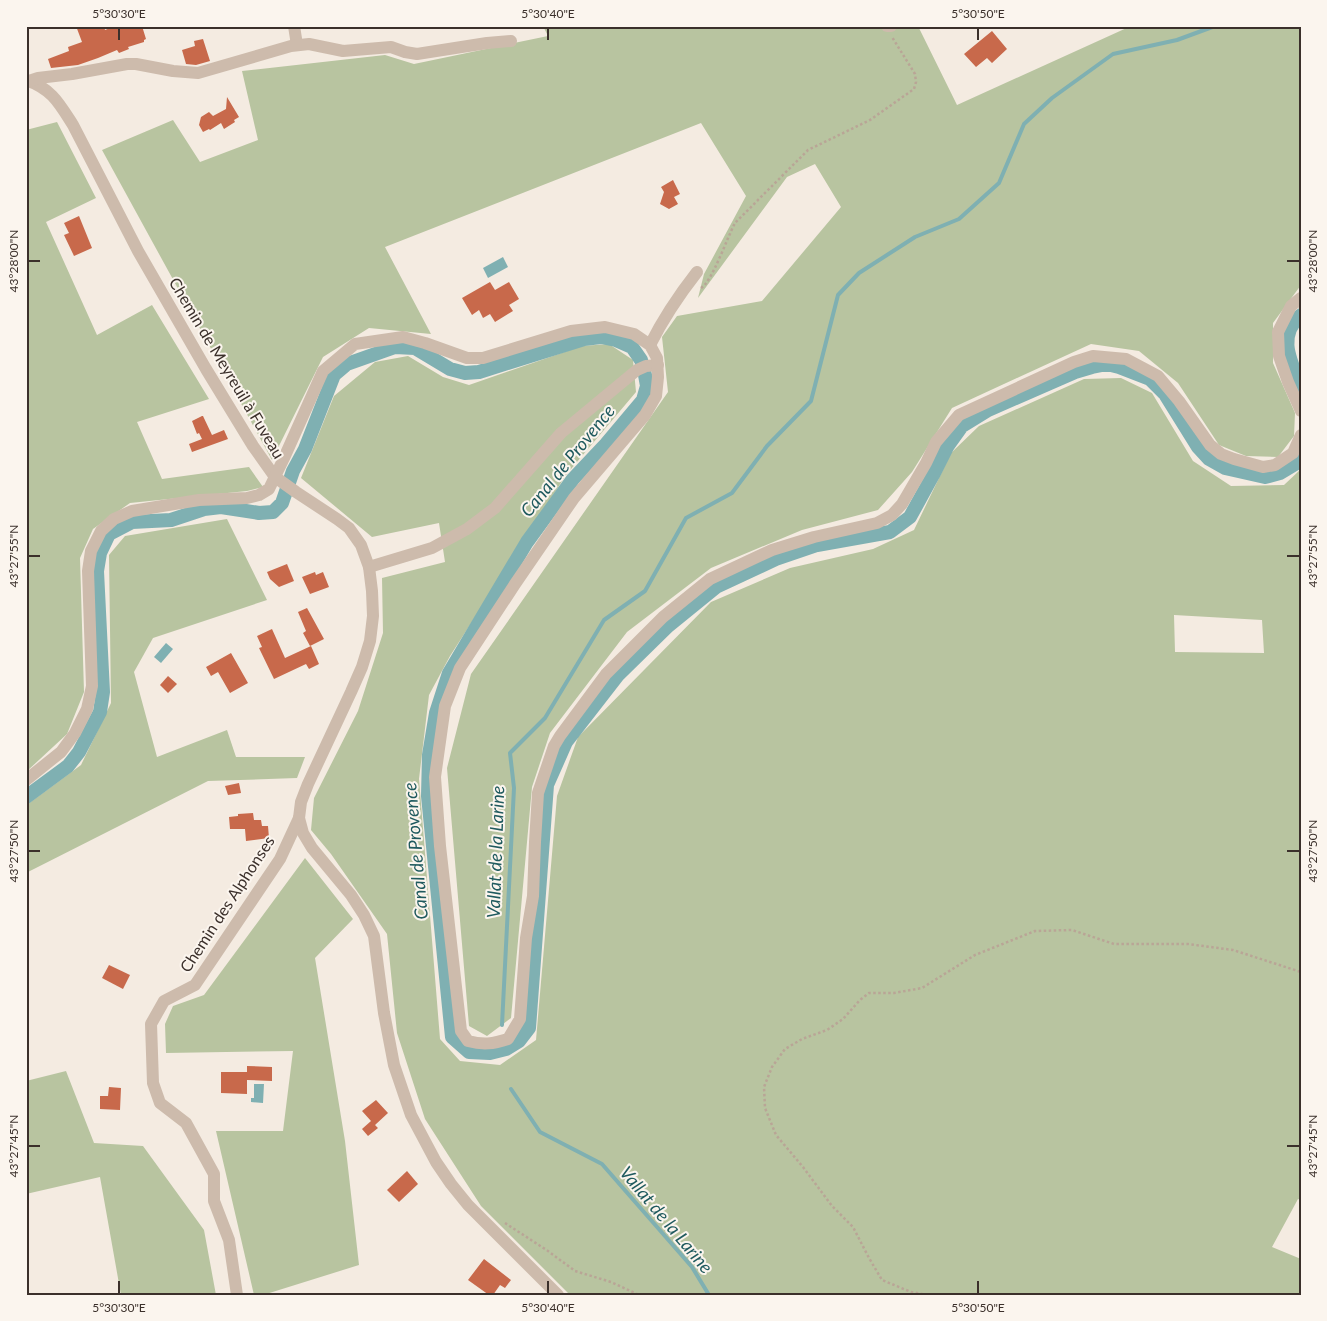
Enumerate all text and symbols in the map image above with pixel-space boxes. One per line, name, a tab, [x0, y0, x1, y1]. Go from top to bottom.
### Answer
text: 5°30'30"E	[92, 6, 146, 21]
text: 5°30'40"E	[521, 6, 575, 21]
text: 5°30'50"E	[951, 6, 1005, 21]
text: 43°28'00"N	[6, 230, 21, 292]
text: 43°28'00"N	[1305, 230, 1320, 292]
street label: Chemin de Meyreuil à Fuveau	[166, 274, 289, 462]
water label: Canal de Provence	[515, 400, 619, 521]
text: 43°27'55"N	[6, 525, 21, 587]
text: 43°27'55"N	[1305, 525, 1320, 587]
water label: Canal de Provence	[398, 782, 432, 921]
water label: Vallat de la Larine	[482, 785, 508, 919]
text: 43°27'50"N	[6, 820, 21, 882]
text: 43°27'50"N	[1305, 820, 1320, 882]
street label: Chemin des Alphonses	[175, 832, 278, 975]
text: 43°27'45"N	[6, 1115, 21, 1177]
text: 43°27'45"N	[1305, 1115, 1320, 1177]
water label: Vallat de la Larine	[616, 1161, 718, 1277]
text: 5°30'30"E	[92, 1300, 146, 1315]
text: 5°30'40"E	[521, 1300, 575, 1315]
text: 5°30'50"E	[951, 1300, 1005, 1315]

